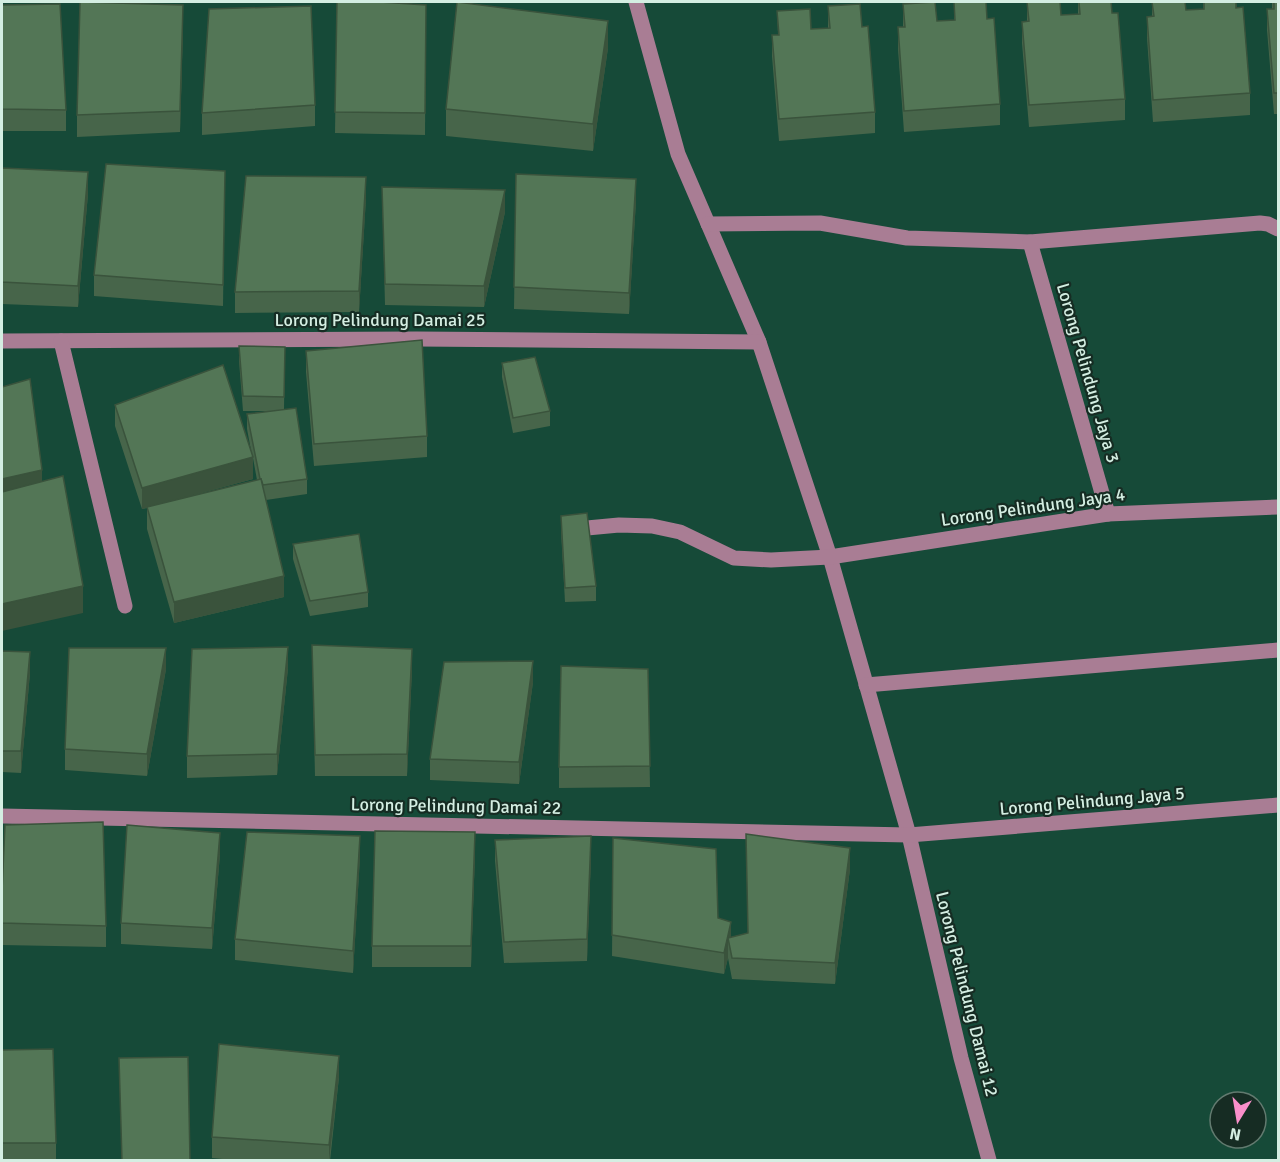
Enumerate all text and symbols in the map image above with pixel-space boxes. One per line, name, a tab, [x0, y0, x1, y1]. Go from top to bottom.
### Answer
street label: Lorong Pelindung Jaya 3	[1052, 281, 1124, 465]
street label: Lorong Pelindung Damai 25	[275, 309, 485, 331]
street label: Lorong Pelindung Jaya 4	[939, 483, 1127, 531]
street label: Lorong Pelindung Jaya 5	[998, 782, 1186, 820]
street label: Lorong Pelindung Damai 22	[350, 793, 562, 819]
street label: Lorong Pelindung Damai 12	[931, 889, 1003, 1099]
north arrow	[1208, 1090, 1268, 1150]
text: N	[1228, 1123, 1243, 1145]

